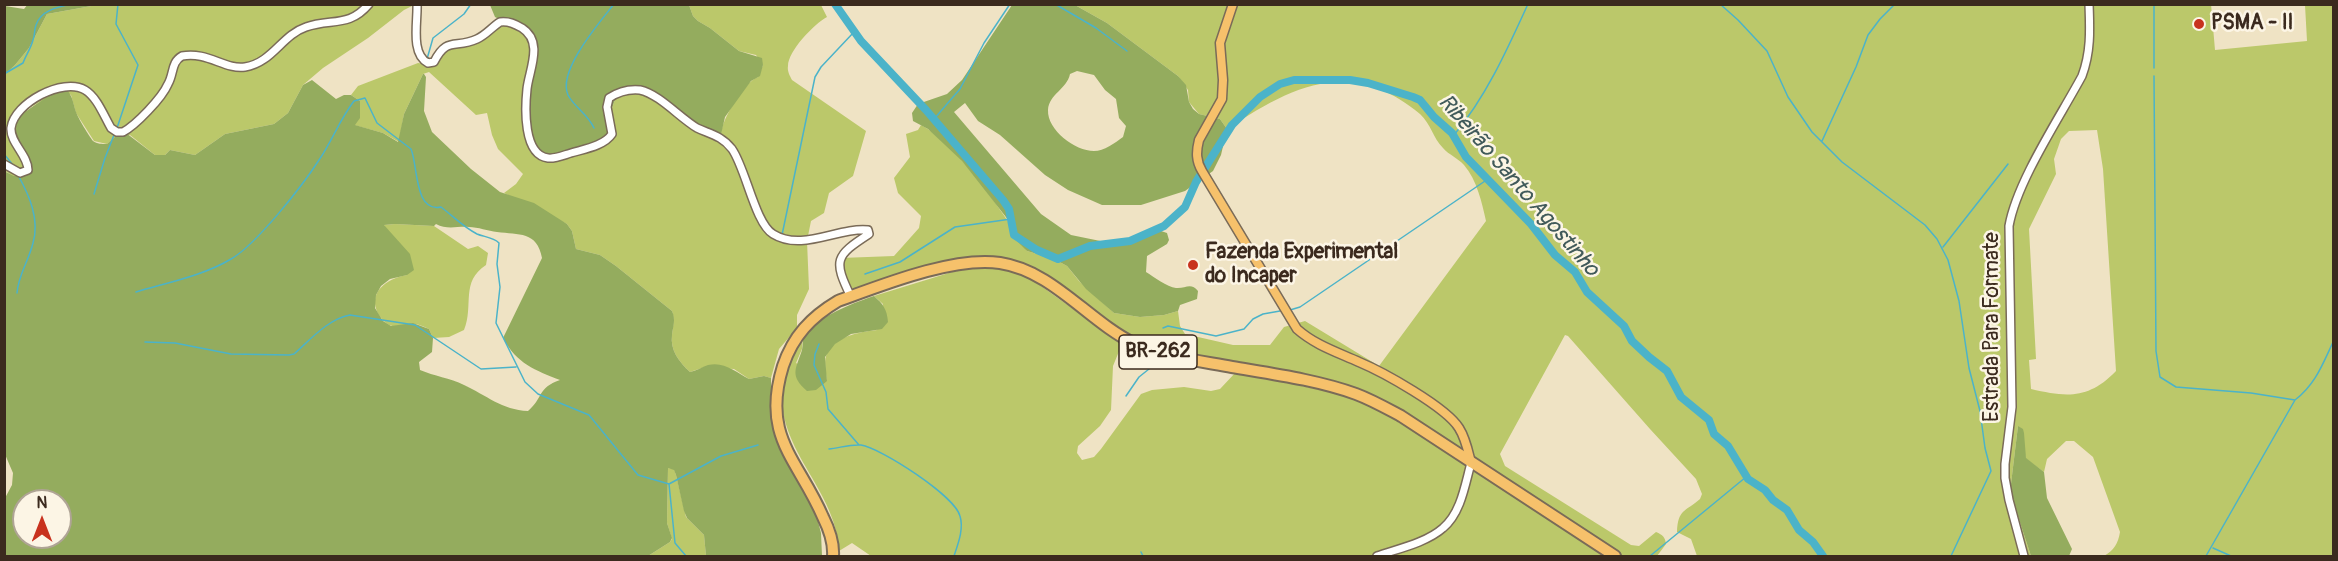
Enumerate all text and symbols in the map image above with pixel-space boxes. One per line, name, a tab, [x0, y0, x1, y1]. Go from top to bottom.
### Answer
place label: PSMA - II	[2211, 11, 2293, 37]
marker: PSMA - II	[2192, 17, 2206, 31]
water label: Ribeirão Santo Agostinho	[1432, 90, 1604, 282]
street label: Estrada Para Formate	[1980, 232, 2006, 422]
place label: Fazenda Experimental do Incaper	[1205, 240, 1398, 290]
marker: Fazenda Experimental do Incaper	[1186, 258, 1200, 272]
road number: BR-262	[1119, 335, 1197, 369]
north arrow	[12, 489, 72, 549]
text: N	[37, 493, 47, 513]

